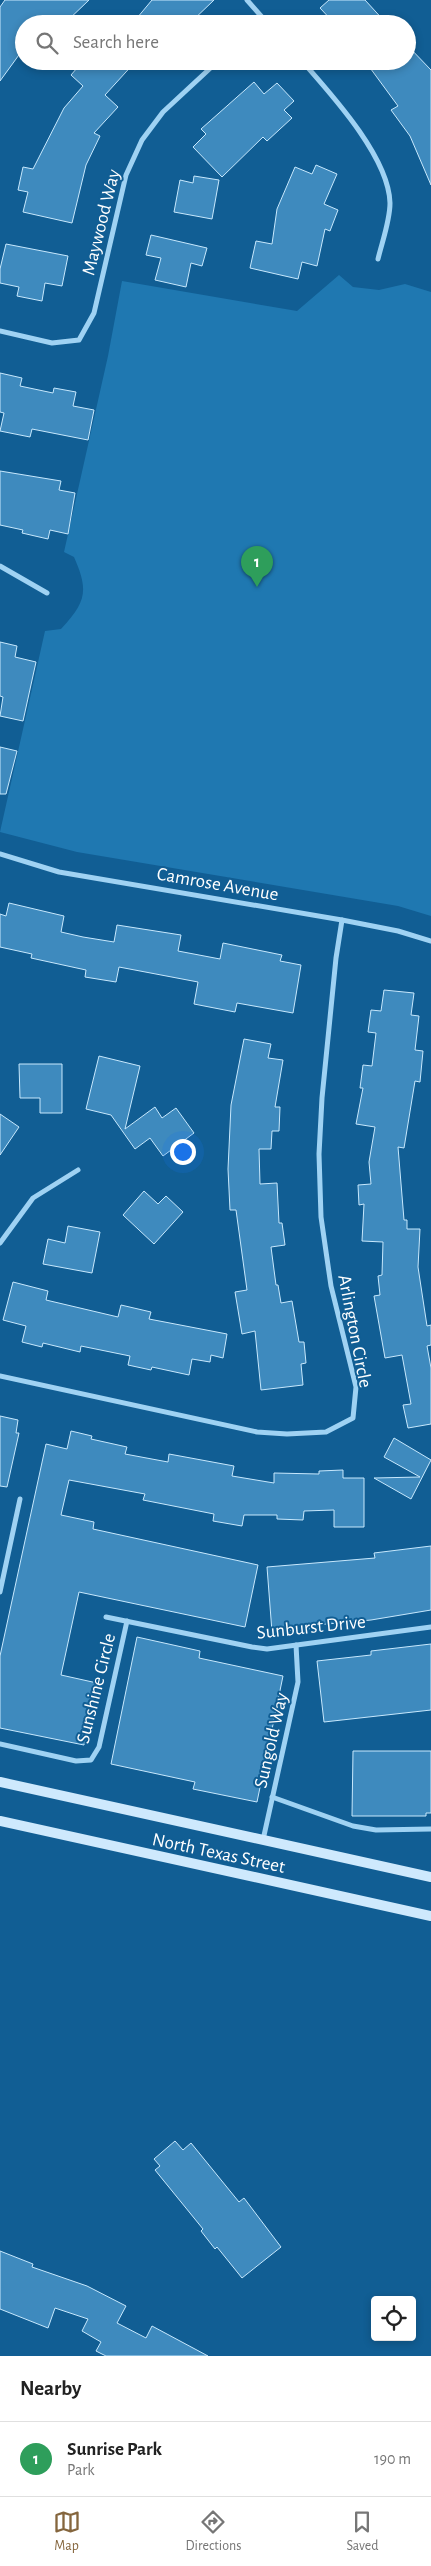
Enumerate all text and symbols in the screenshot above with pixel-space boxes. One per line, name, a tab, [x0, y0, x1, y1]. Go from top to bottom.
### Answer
search box	[15, 15, 416, 70]
icon: search	[33, 29, 61, 57]
text: Search here	[73, 33, 159, 52]
street label: Maywood Way	[79, 168, 124, 277]
pin: 1	[241, 546, 273, 587]
street label: Camrose Avenue	[155, 864, 280, 905]
your location	[170, 1139, 196, 1165]
street label: Arlington Circle	[334, 1273, 375, 1389]
street label: Sunburst Drive	[256, 1612, 367, 1643]
street label: Sunshine Circle	[74, 1631, 119, 1745]
street label: Sungold Way	[251, 1691, 292, 1790]
street label: North Texas Street	[151, 1830, 287, 1877]
map controls	[371, 2296, 416, 2341]
button: locate	[371, 2296, 416, 2341]
text: Nearby	[20, 2378, 81, 2399]
text: Sunrise Park	[67, 2440, 162, 2459]
text: 1	[33, 2451, 39, 2467]
text: 190 m	[374, 2451, 411, 2467]
text: Park	[67, 2462, 95, 2478]
tab: Map	[53, 2508, 81, 2555]
tab: Directions	[186, 2508, 241, 2555]
tab: Saved	[346, 2508, 378, 2555]

